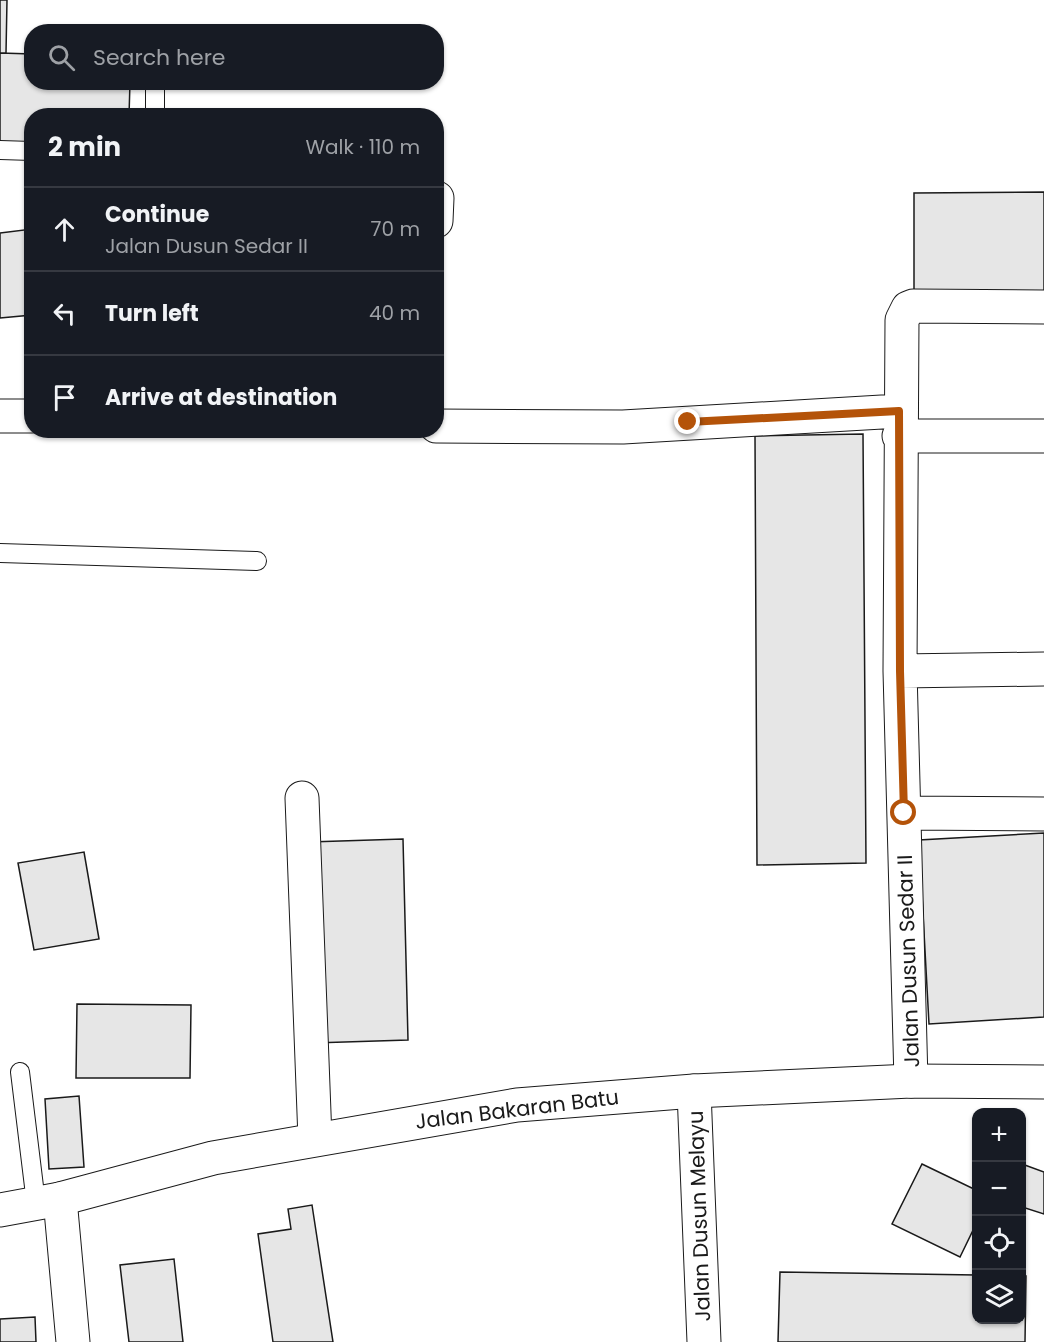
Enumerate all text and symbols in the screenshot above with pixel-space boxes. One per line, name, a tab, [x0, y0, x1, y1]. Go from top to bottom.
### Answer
search box	[24, 24, 444, 90]
icon: search	[45, 41, 78, 74]
text: Search here	[93, 42, 226, 73]
text: 2 min	[48, 129, 121, 165]
text: Walk · 110 m	[306, 133, 420, 161]
text: Continue	[105, 199, 209, 230]
icon: ahead	[48, 213, 81, 246]
text: 70 m	[371, 215, 420, 243]
text: Jalan Dusun Sedar II	[105, 232, 308, 260]
icon: left	[48, 297, 81, 330]
text: Turn left	[105, 298, 199, 329]
text: 40 m	[369, 299, 420, 327]
icon: arrive	[48, 381, 81, 414]
text: Arrive at destination	[105, 382, 337, 413]
route end	[674, 408, 700, 434]
route start	[890, 799, 916, 825]
street label: Jalan Dusun Sedar II	[890, 854, 926, 1068]
street label: Jalan Bakaran Batu	[413, 1082, 621, 1136]
map controls	[972, 1108, 1026, 1324]
button: +	[972, 1108, 1026, 1162]
street label: Jalan Dusun Melayu	[681, 1110, 717, 1322]
button: −	[972, 1162, 1026, 1216]
button: locate	[972, 1216, 1026, 1270]
button: layers	[972, 1270, 1026, 1324]

